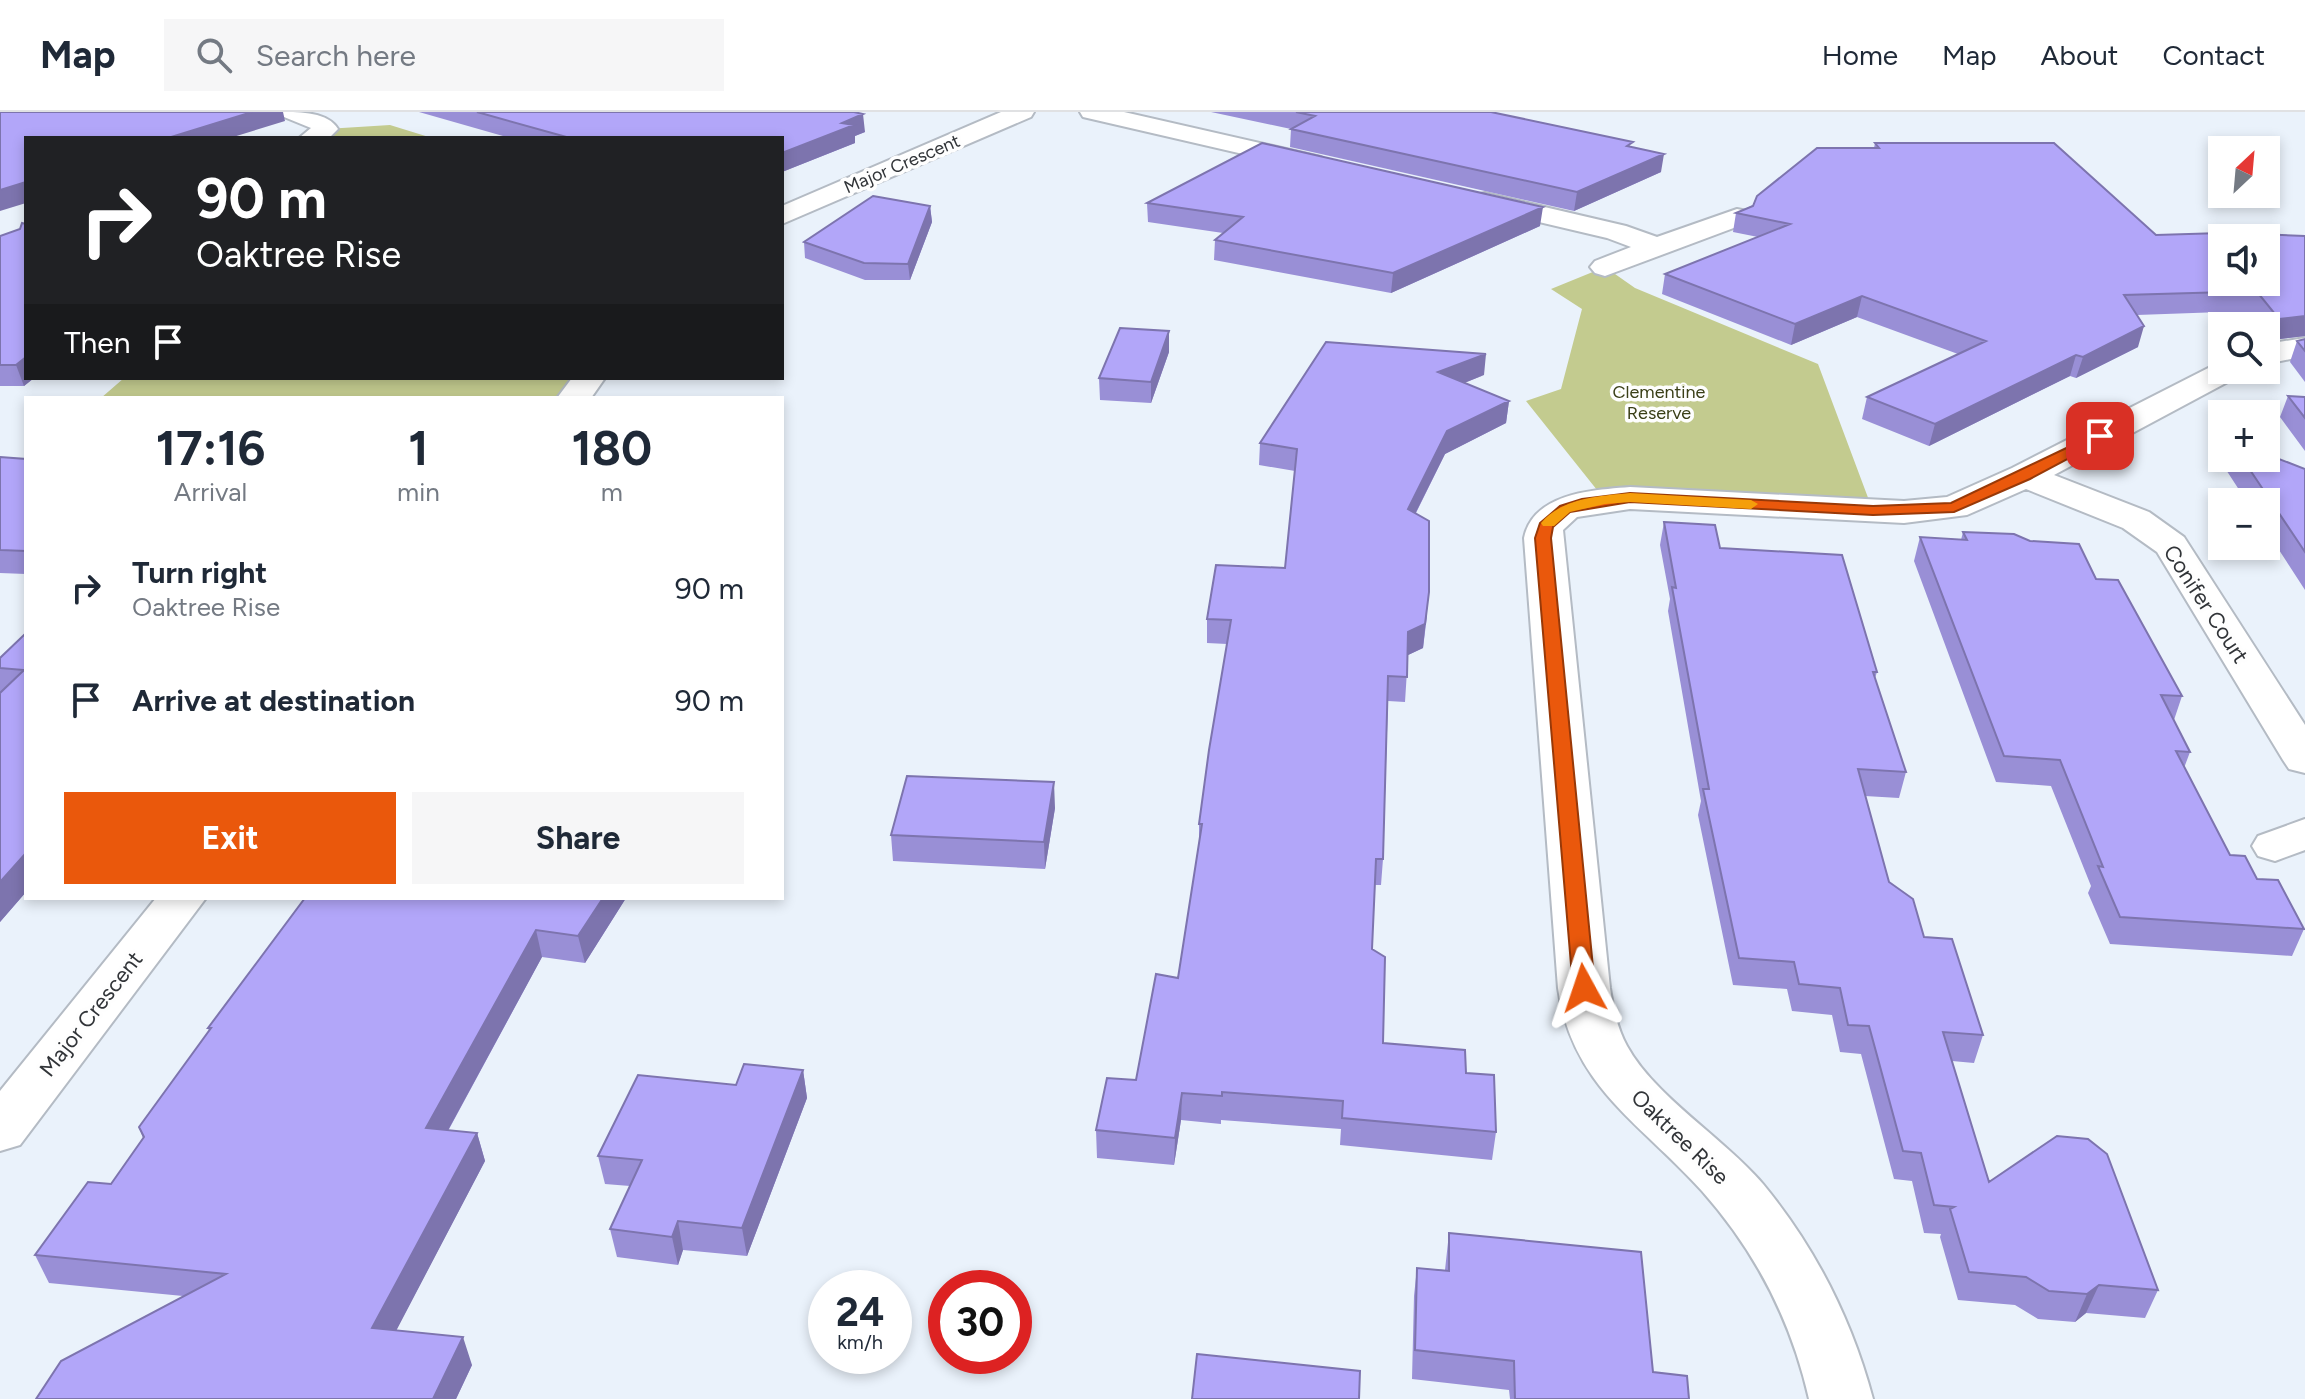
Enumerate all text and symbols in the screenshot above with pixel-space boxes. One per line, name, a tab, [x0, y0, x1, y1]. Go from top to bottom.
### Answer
search box	[164, 19, 724, 91]
text: Map	[40, 32, 116, 78]
icon: search	[192, 33, 236, 77]
text: Search here	[256, 37, 416, 74]
text: Home	[1822, 38, 1898, 72]
text: Map	[1942, 38, 1997, 72]
text: About	[2041, 38, 2118, 72]
text: Contact	[2162, 38, 2265, 72]
street label: Major Crescent	[841, 130, 964, 198]
north arrow	[2208, 136, 2280, 208]
map controls	[2208, 136, 2280, 560]
text: 90 m	[196, 165, 327, 232]
icon: right	[64, 168, 168, 272]
button: sound	[2208, 224, 2280, 296]
text: Oaktree Rise	[196, 233, 401, 276]
button: search	[2208, 312, 2280, 384]
icon: arrive	[146, 320, 190, 364]
text: Then	[64, 324, 130, 361]
park label: Clementine Reserve	[1613, 381, 1706, 424]
button: +	[2208, 400, 2280, 472]
pin	[2066, 402, 2134, 470]
icon: arrive	[2078, 414, 2122, 458]
text: 17:16	[156, 419, 265, 477]
text: 1	[408, 419, 429, 477]
text: 180	[571, 419, 652, 477]
text: Arrival	[174, 476, 247, 508]
text: min	[397, 476, 440, 508]
text: m	[601, 476, 623, 508]
button: −	[2208, 488, 2280, 560]
street label: Conifer Court	[2158, 540, 2254, 668]
text: Turn right	[132, 554, 267, 591]
icon: right	[64, 566, 108, 610]
text: 90 m	[675, 570, 744, 607]
text: Oaktree Rise	[132, 591, 280, 623]
icon: arrive	[64, 678, 108, 722]
text: Arrive at destination	[132, 682, 415, 719]
text: 90 m	[675, 682, 744, 719]
button: Exit	[64, 792, 396, 884]
button: Share	[412, 792, 744, 884]
street label: Major Crescent	[34, 946, 148, 1082]
position arrow	[1542, 946, 1626, 1030]
street label: Oaktree Rise	[1626, 1084, 1734, 1190]
speed limit sign: 30	[928, 1270, 1032, 1374]
text: 24	[836, 1288, 884, 1336]
text: km/h	[837, 1330, 883, 1354]

